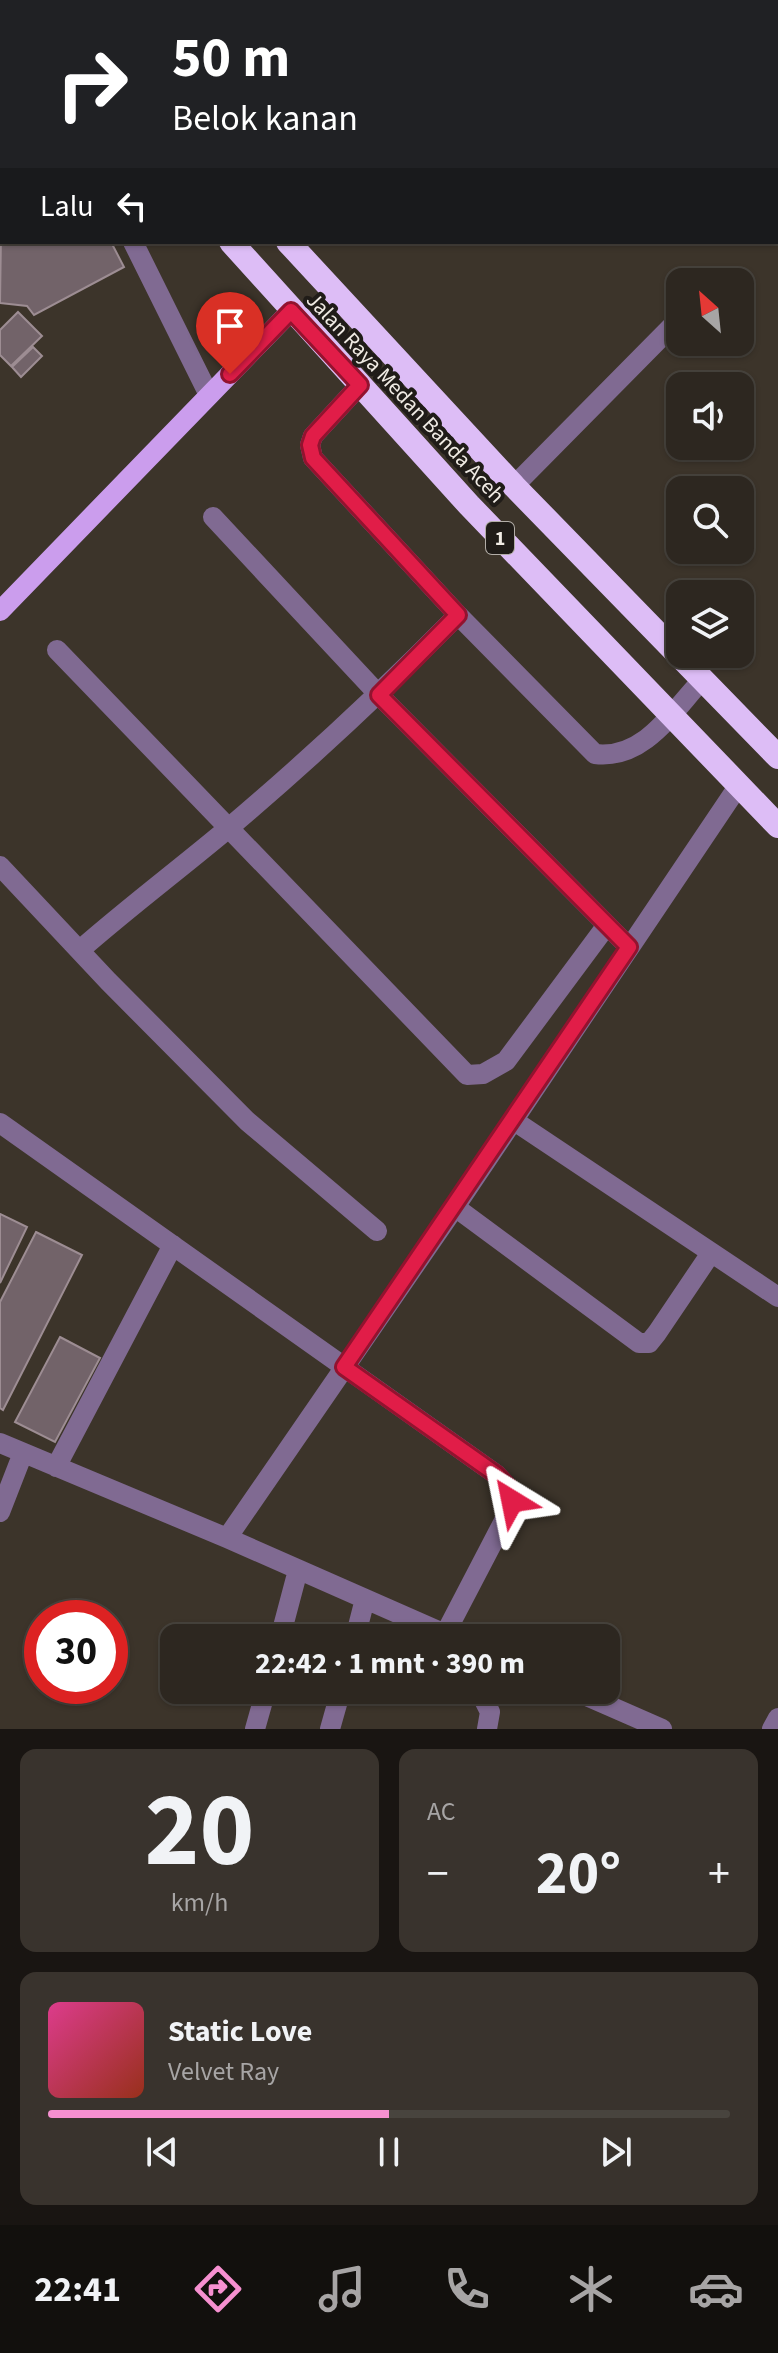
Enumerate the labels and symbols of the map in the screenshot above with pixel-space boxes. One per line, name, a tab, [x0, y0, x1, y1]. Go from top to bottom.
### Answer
north arrow	[666, 268, 754, 356]
street label: Jalan Raya Medan Banda Aceh	[299, 285, 512, 510]
pin	[196, 292, 264, 374]
road number: 1	[486, 522, 514, 554]
position arrow	[470, 1459, 554, 1543]
speed limit sign: 30	[24, 1600, 128, 1704]

